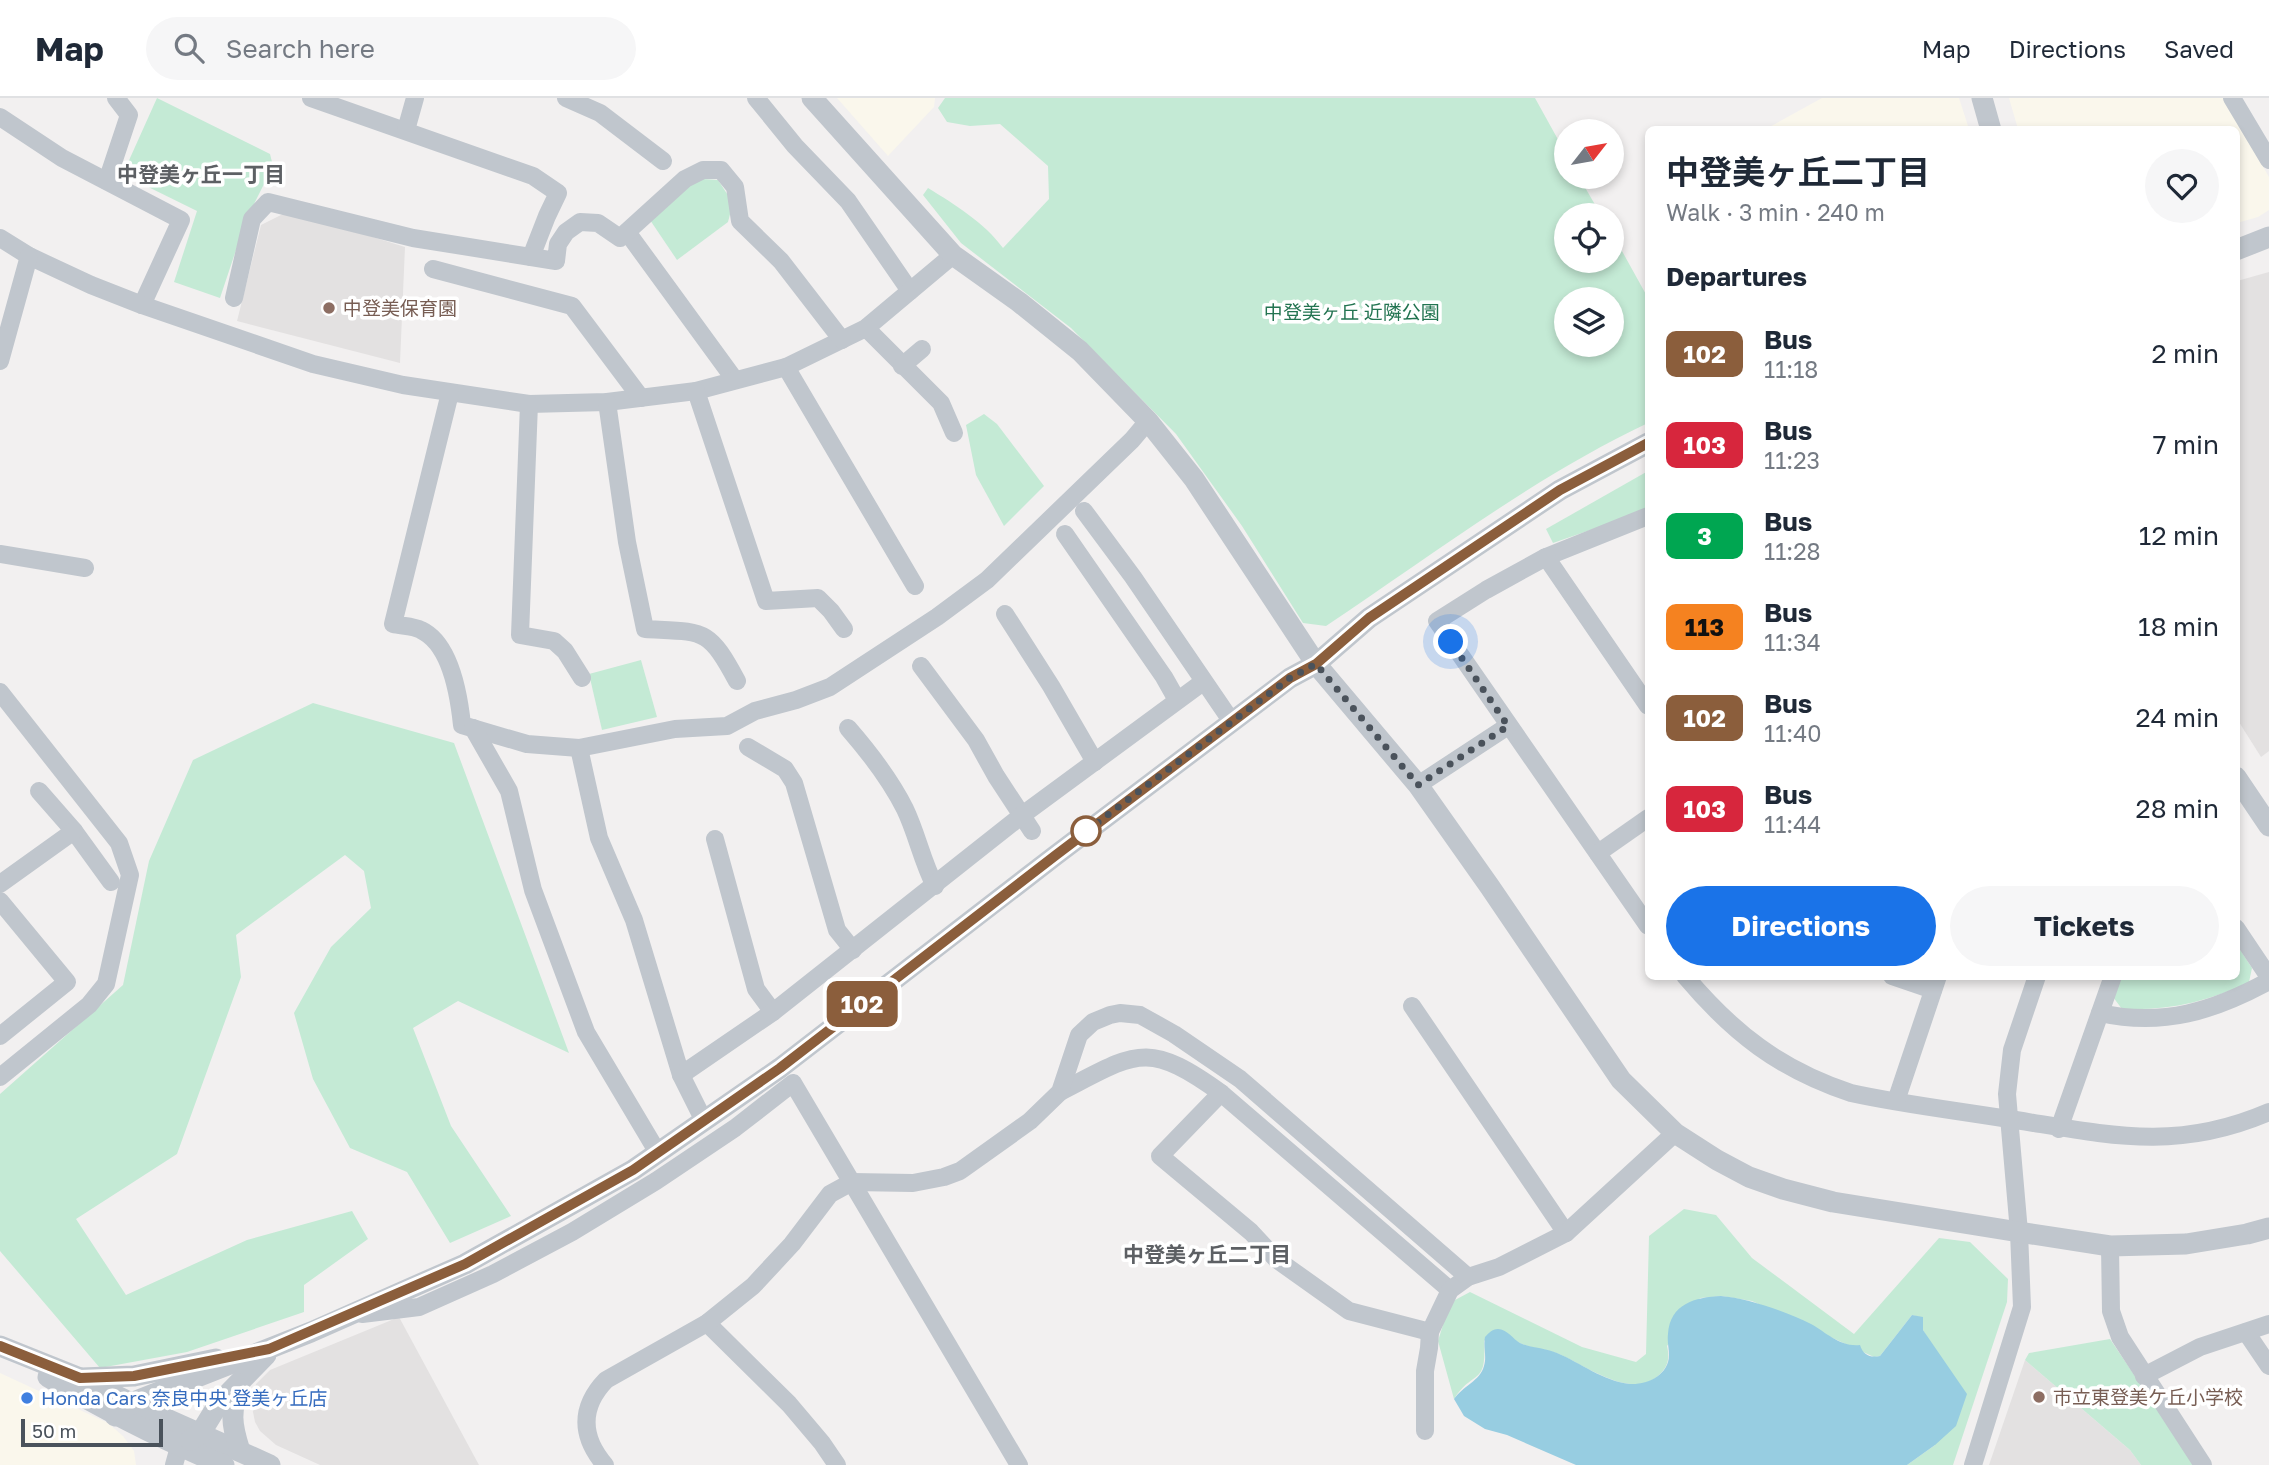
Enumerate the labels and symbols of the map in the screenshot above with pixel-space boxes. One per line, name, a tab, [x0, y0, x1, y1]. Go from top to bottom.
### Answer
north arrow	[1554, 119, 1624, 189]
district label: 中登美ヶ丘一丁目	[117, 161, 285, 187]
place label: 中登美保育園	[343, 296, 457, 319]
marker: 中登美保育園	[321, 300, 337, 316]
park label: 中登美ヶ丘 近隣公園	[1264, 300, 1440, 323]
your location	[1433, 624, 1468, 659]
unlabelled marker	[1071, 816, 1101, 846]
line badge: 102	[822, 981, 902, 1027]
district label: 中登美ヶ丘二丁目	[1123, 1241, 1291, 1267]
place label: 市立東登美ケ丘小学校	[2053, 1385, 2243, 1408]
place label: Honda Cars 奈良中央 登美ヶ丘店	[41, 1386, 327, 1409]
marker: 市立東登美ケ丘小学校	[2031, 1389, 2047, 1405]
marker: Honda Cars 奈良中央 登美ヶ丘店	[19, 1390, 35, 1406]
scale bar	[21, 1416, 163, 1448]

